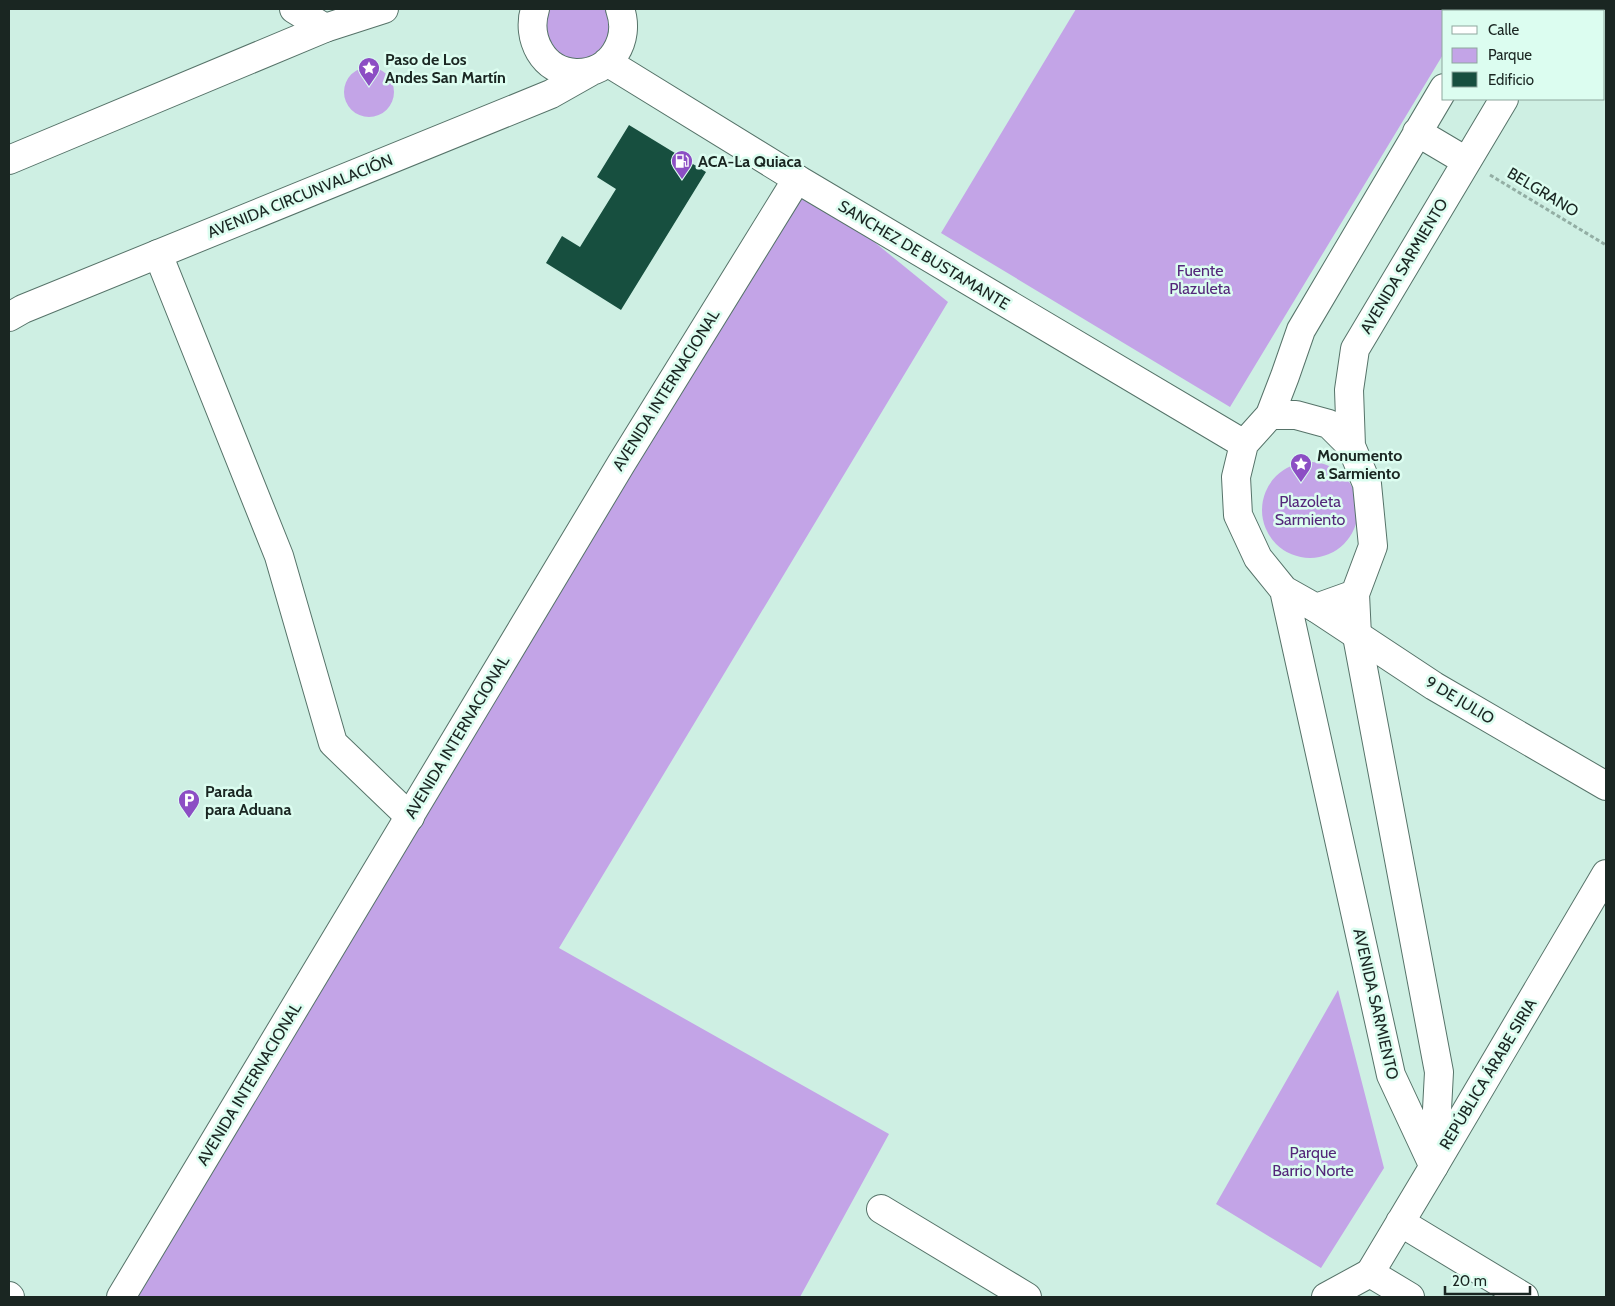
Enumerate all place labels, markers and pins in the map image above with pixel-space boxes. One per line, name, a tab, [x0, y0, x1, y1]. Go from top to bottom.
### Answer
place label: Paso de Los Andes San Martín	[385, 50, 506, 87]
place icon: Paso de Los Andes San Martín	[357, 56, 381, 87]
fuel station icon: ACA-La Quiaca	[670, 149, 694, 180]
place label: ACA-La Quiaca	[698, 152, 802, 171]
place label: Monumento a Sarmiento	[1317, 446, 1402, 483]
place icon: Monumento a Sarmiento	[1289, 452, 1313, 483]
place label: Parada para Aduana	[205, 782, 291, 819]
parking icon: Parada para Aduana	[177, 788, 201, 819]

